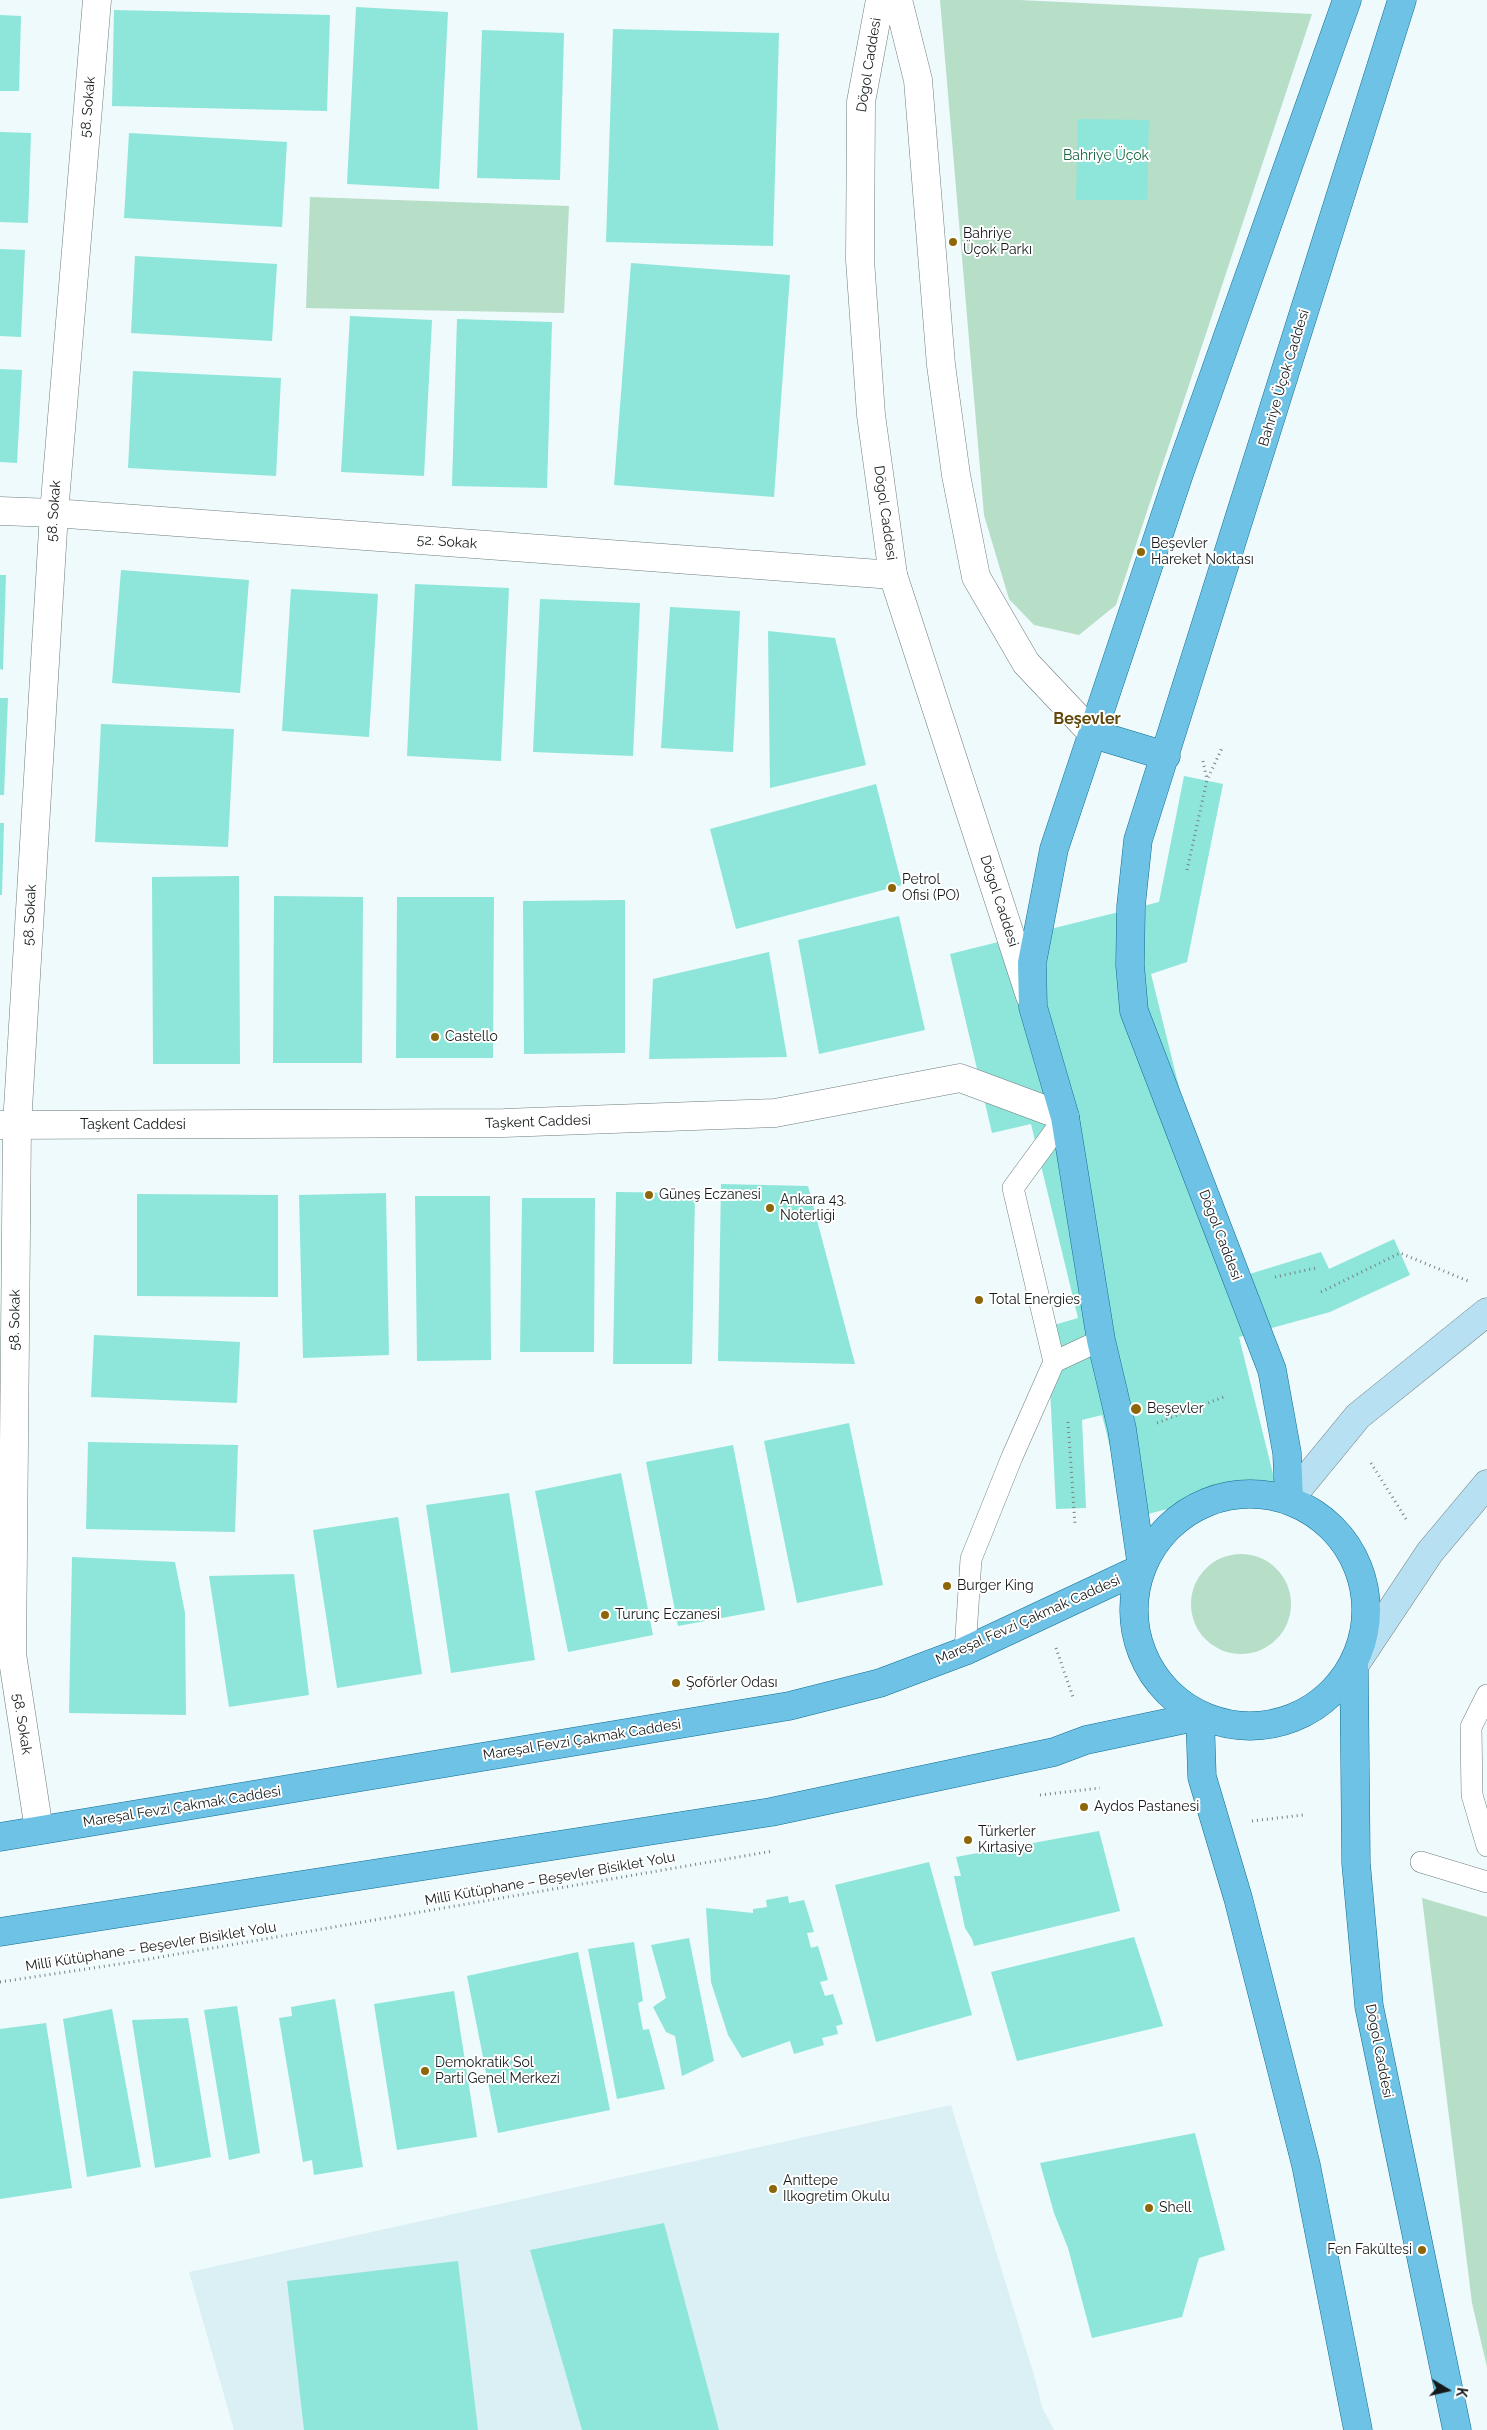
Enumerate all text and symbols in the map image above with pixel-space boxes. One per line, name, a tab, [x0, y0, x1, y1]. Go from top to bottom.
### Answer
street label: Dögol Caddesi	[853, 17, 885, 113]
street label: 58. Sokak	[77, 76, 99, 138]
park label: Bahriye Üçok	[1063, 148, 1149, 164]
place label: Bahriye Üçok Parkı	[963, 226, 1032, 258]
marker: Bahriye Üçok Parkı	[947, 236, 959, 248]
street label: Bahriye Üçok Caddesi	[1255, 308, 1313, 448]
street label: Dögol Caddesi	[870, 465, 900, 561]
street label: 58. Sokak	[43, 480, 65, 542]
street label: 52. Sokak	[416, 532, 478, 552]
place label: Beşevler Hareket Noktası	[1151, 536, 1254, 568]
marker: Beşevler Hareket Noktası	[1135, 546, 1147, 558]
district label: Beşevler	[1053, 709, 1121, 729]
street label: Dögol Caddesi	[976, 853, 1022, 949]
place label: Petrol Ofisi (PO)	[902, 872, 959, 904]
marker: Petrol Ofisi (PO)	[886, 882, 898, 894]
street label: 58. Sokak	[20, 884, 40, 946]
place label: Castello	[445, 1029, 498, 1045]
marker: Castello	[429, 1031, 441, 1043]
street label: Taşkent Caddesi	[485, 1112, 591, 1132]
street label: Taşkent Caddesi	[80, 1117, 186, 1133]
place label: Güneş Eczanesi	[659, 1187, 761, 1203]
street label: Dögol Caddesi	[1195, 1187, 1245, 1283]
marker: Güneş Eczanesi	[643, 1189, 655, 1201]
place label: Ankara 43. Noterliği	[780, 1192, 846, 1224]
marker: Ankara 43. Noterliği	[764, 1202, 776, 1214]
street label: 58. Sokak	[6, 1289, 24, 1351]
place label: Total Energies	[989, 1292, 1080, 1308]
marker: Total Energies	[973, 1294, 985, 1306]
place label: Beşevler	[1147, 1401, 1204, 1417]
marker: Beşevler	[1129, 1402, 1143, 1416]
street label: Mareşal Fevzi Çakmak Caddesi	[933, 1572, 1123, 1668]
place label: Burger King	[957, 1578, 1034, 1594]
marker: Burger King	[941, 1580, 953, 1592]
place label: Turunç Eczanesi	[615, 1607, 720, 1623]
marker: Turunç Eczanesi	[599, 1609, 611, 1621]
place label: Şoförler Odası	[686, 1675, 778, 1691]
marker: Şoförler Odası	[670, 1677, 682, 1689]
street label: 58. Sokak	[9, 1692, 35, 1756]
street label: Mareşal Fevzi Çakmak Caddesi	[482, 1716, 682, 1764]
street label: Mareşal Fevzi Çakmak Caddesi	[82, 1783, 282, 1831]
place label: Aydos Pastanesi	[1094, 1799, 1199, 1815]
marker: Aydos Pastanesi	[1078, 1801, 1090, 1813]
place label: Türkerler Kırtasiye	[978, 1824, 1036, 1856]
marker: Türkerler Kırtasiye	[962, 1834, 974, 1846]
street label: Millî Kütüphane – Beşevler Bisiklet Yolu	[423, 1849, 677, 1909]
street label: Millî Kütüphane – Beşevler Bisiklet Yolu	[24, 1919, 278, 1975]
street label: Dögol Caddesi	[1362, 2003, 1396, 2099]
place label: Demokratik Sol Parti Genel Merkezi	[435, 2055, 560, 2088]
marker: Demokratik Sol Parti Genel Merkezi	[419, 2065, 431, 2077]
place label: Anıttepe Ilkogretim Okulu	[783, 2173, 890, 2206]
marker: Anıttepe Ilkogretim Okulu	[767, 2183, 779, 2195]
place label: Shell	[1159, 2200, 1191, 2216]
marker: Shell	[1143, 2202, 1155, 2214]
place label: Fen Fakültesi	[1327, 2242, 1412, 2258]
marker: Fen Fakültesi	[1416, 2244, 1428, 2256]
north arrow	[1422, 2365, 1472, 2415]
text: K	[1453, 2386, 1470, 2398]

